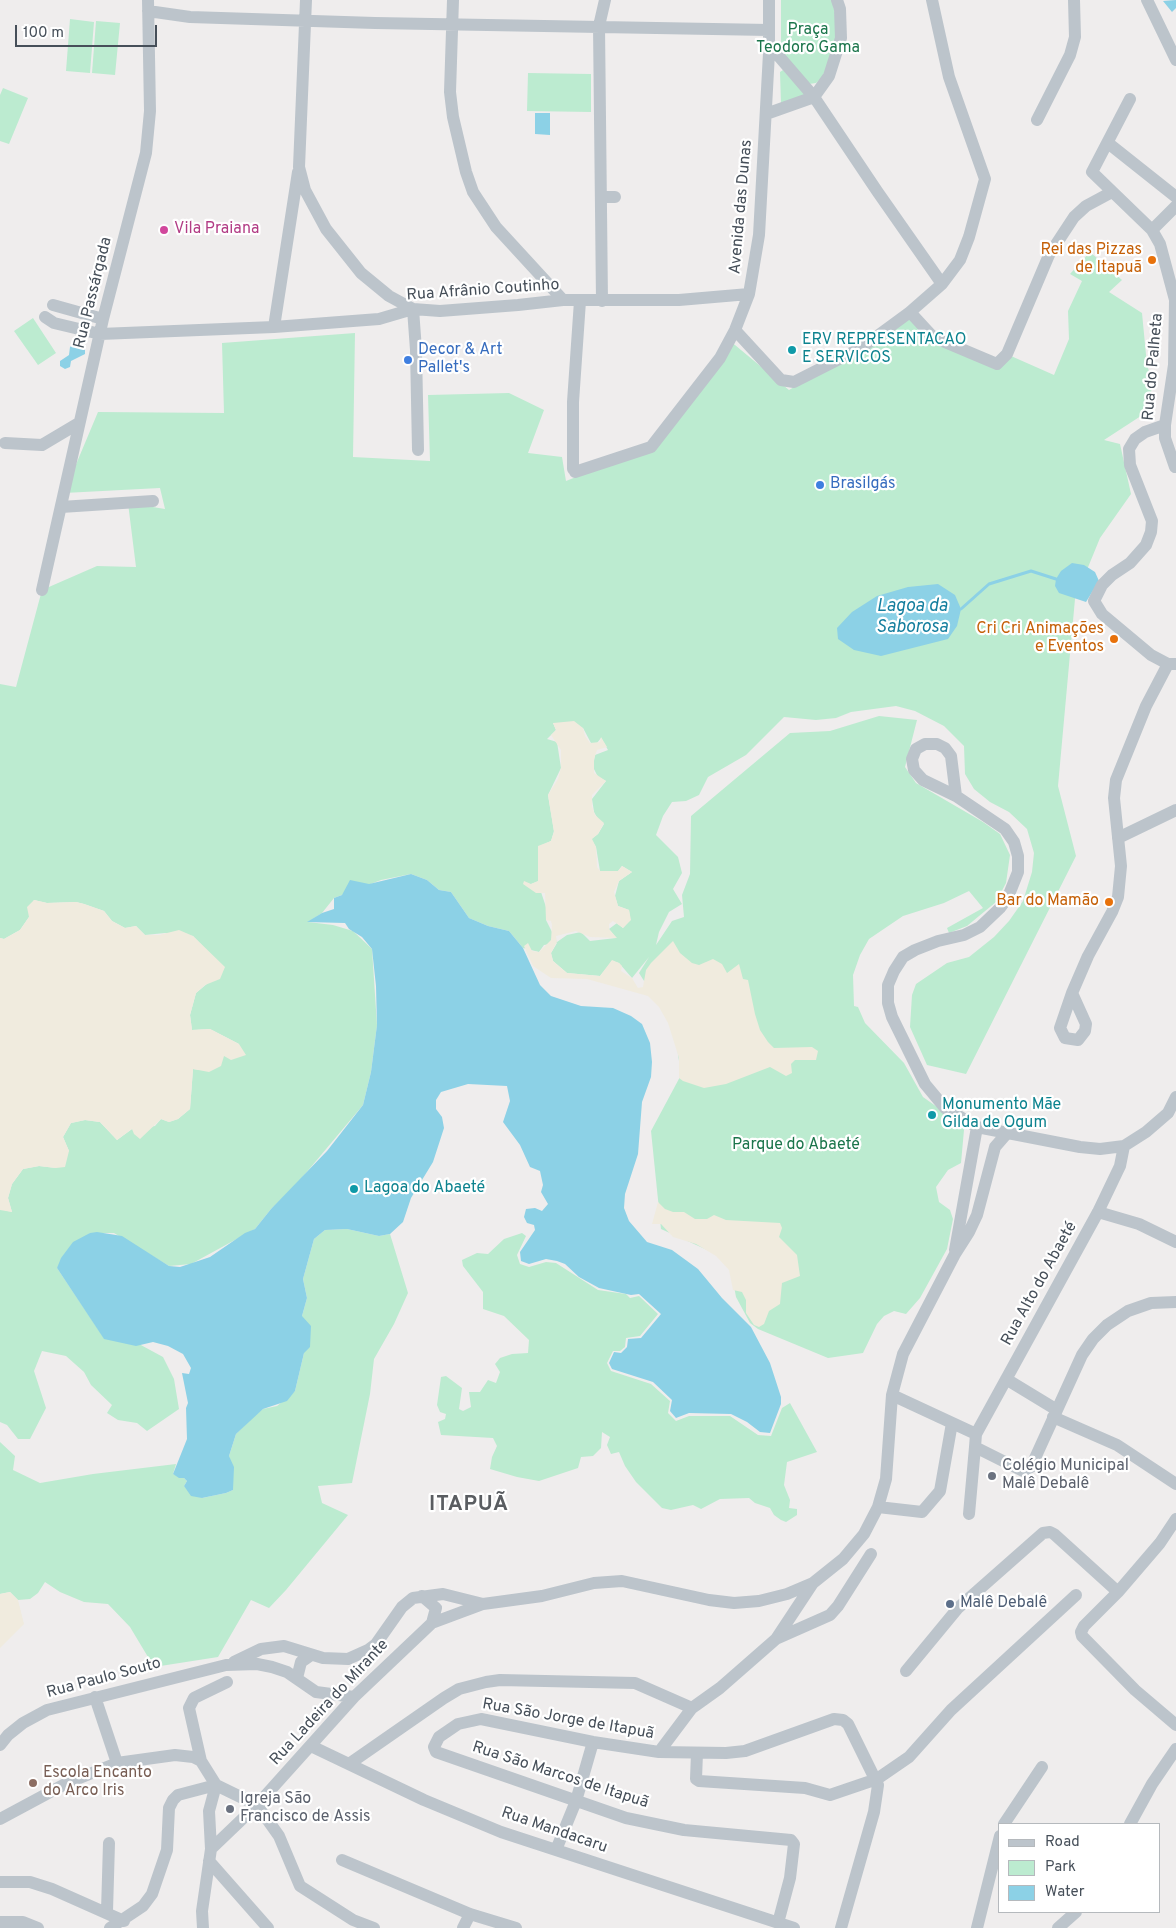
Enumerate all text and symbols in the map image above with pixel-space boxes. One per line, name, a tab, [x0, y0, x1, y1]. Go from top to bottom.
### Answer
scale bar	[18, 15, 160, 47]
park label: Praça Teodoro Gama	[756, 21, 860, 59]
text: 100 m	[23, 24, 64, 43]
street label: Avenida das Dunas	[727, 139, 757, 275]
place label: Vila Praiana	[174, 220, 259, 240]
marker: Vila Praiana	[158, 224, 170, 236]
street label: Rua Passárgada	[71, 235, 117, 351]
place label: Rei das Pizzas de Itapuã	[1040, 241, 1142, 279]
marker: Rei das Pizzas de Itapuã	[1146, 254, 1158, 266]
street label: Rua Afrânio Coutinho	[406, 276, 560, 306]
street label: Rua do Palheta	[1140, 312, 1168, 422]
place label: ERV REPRESENTACAO E SERVICOS	[802, 331, 966, 369]
place label: Decor & Art Pallet's	[418, 341, 503, 379]
marker: ERV REPRESENTACAO E SERVICOS	[786, 344, 798, 356]
marker: Decor & Art Pallet's	[402, 354, 414, 366]
place label: Brasilgás	[830, 475, 896, 495]
marker: Brasilgás	[814, 479, 826, 491]
water label: Lagoa da Saborosa	[876, 596, 948, 638]
place label: Cri Cri Animações e Eventos	[976, 620, 1104, 658]
marker: Cri Cri Animações e Eventos	[1108, 633, 1120, 645]
place label: Bar do Mamão	[996, 892, 1099, 912]
marker: Bar do Mamão	[1103, 896, 1115, 908]
place label: Monumento Mãe Gilda de Ogum	[942, 1096, 1061, 1134]
marker: Monumento Mãe Gilda de Ogum	[926, 1109, 938, 1121]
park label: Parque do Abaeté	[732, 1136, 860, 1156]
place label: Lagoa do Abaeté	[364, 1179, 485, 1199]
marker: Lagoa do Abaeté	[348, 1183, 360, 1195]
street label: Rua Alto do Abaeté	[998, 1219, 1082, 1349]
place label: Colégio Municipal Malê Debalê	[1002, 1457, 1129, 1495]
marker: Colégio Municipal Malê Debalê	[986, 1470, 998, 1482]
district label: ITAPUÃ	[428, 1493, 510, 1519]
place label: Malê Debalê	[960, 1594, 1047, 1614]
marker: Malê Debalê	[944, 1598, 956, 1610]
street label: Rua Ladeira do Mirante	[267, 1636, 393, 1770]
street label: Rua Paulo Souto	[45, 1654, 163, 1704]
street label: Rua São Jorge de Itapuã	[481, 1695, 655, 1745]
street label: Rua São Marcos de Itapuã	[469, 1738, 651, 1814]
place label: Escola Encanto do Arco Iris	[43, 1764, 152, 1802]
marker: Escola Encanto do Arco Iris	[27, 1777, 39, 1789]
place label: Igreja São Francisco de Assis	[240, 1790, 371, 1828]
marker: Igreja São Francisco de Assis	[224, 1803, 236, 1815]
street label: Rua Mandacaru	[498, 1804, 610, 1858]
legend	[998, 1823, 1161, 1913]
text: Road	[1045, 1833, 1080, 1852]
text: Park	[1045, 1858, 1076, 1877]
text: Water	[1045, 1883, 1084, 1902]

